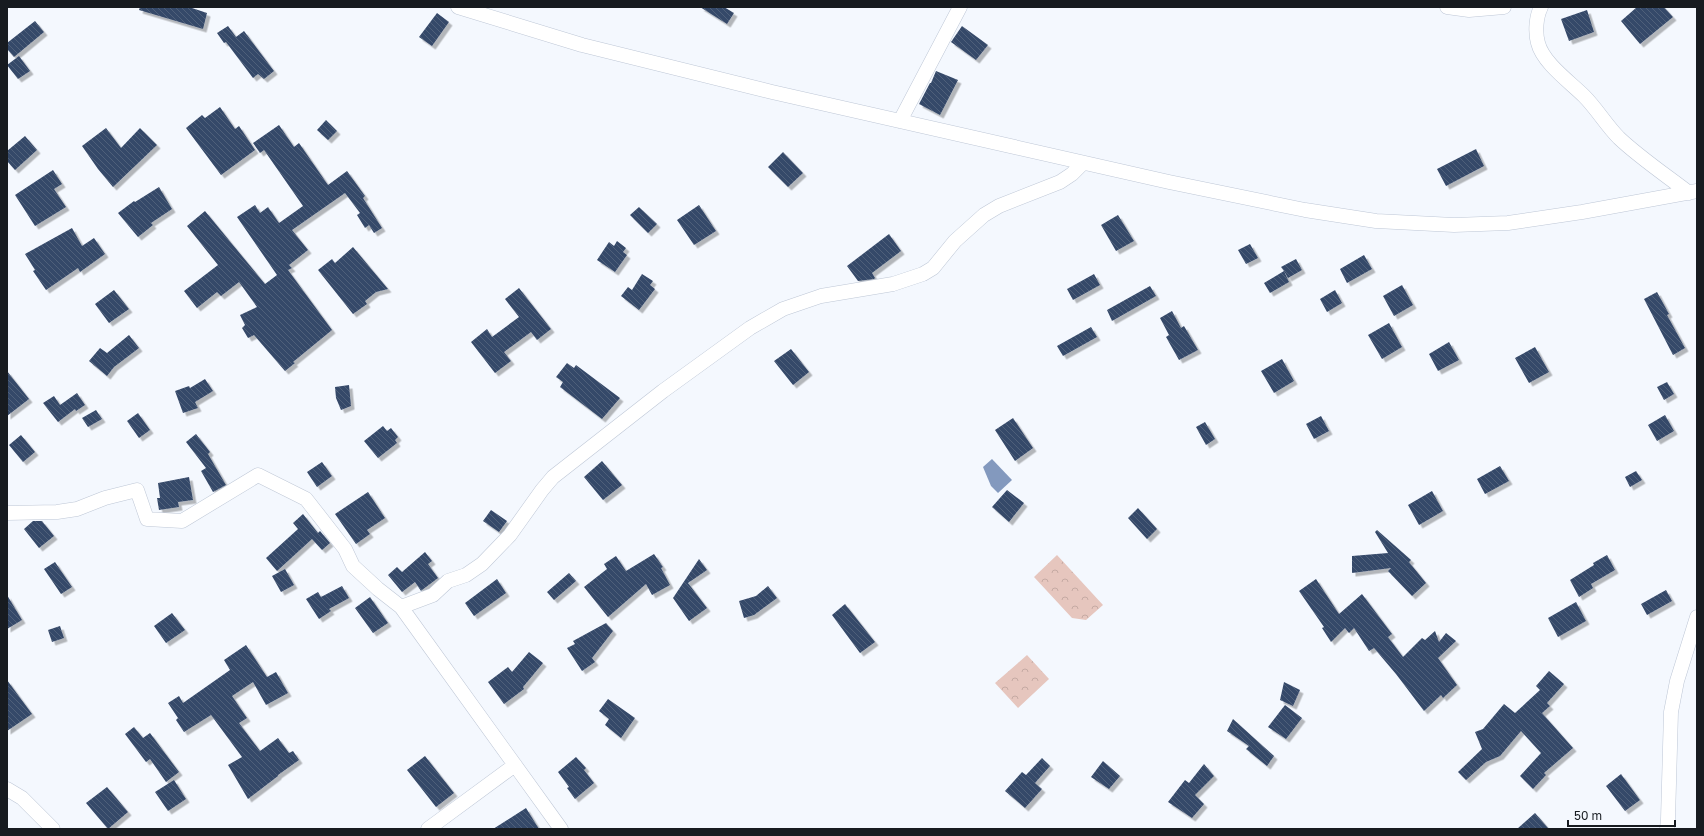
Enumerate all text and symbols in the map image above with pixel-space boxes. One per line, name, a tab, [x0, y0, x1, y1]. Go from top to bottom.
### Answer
scale bar	[1568, 802, 1675, 828]
text: 50 m	[1574, 808, 1602, 823]

